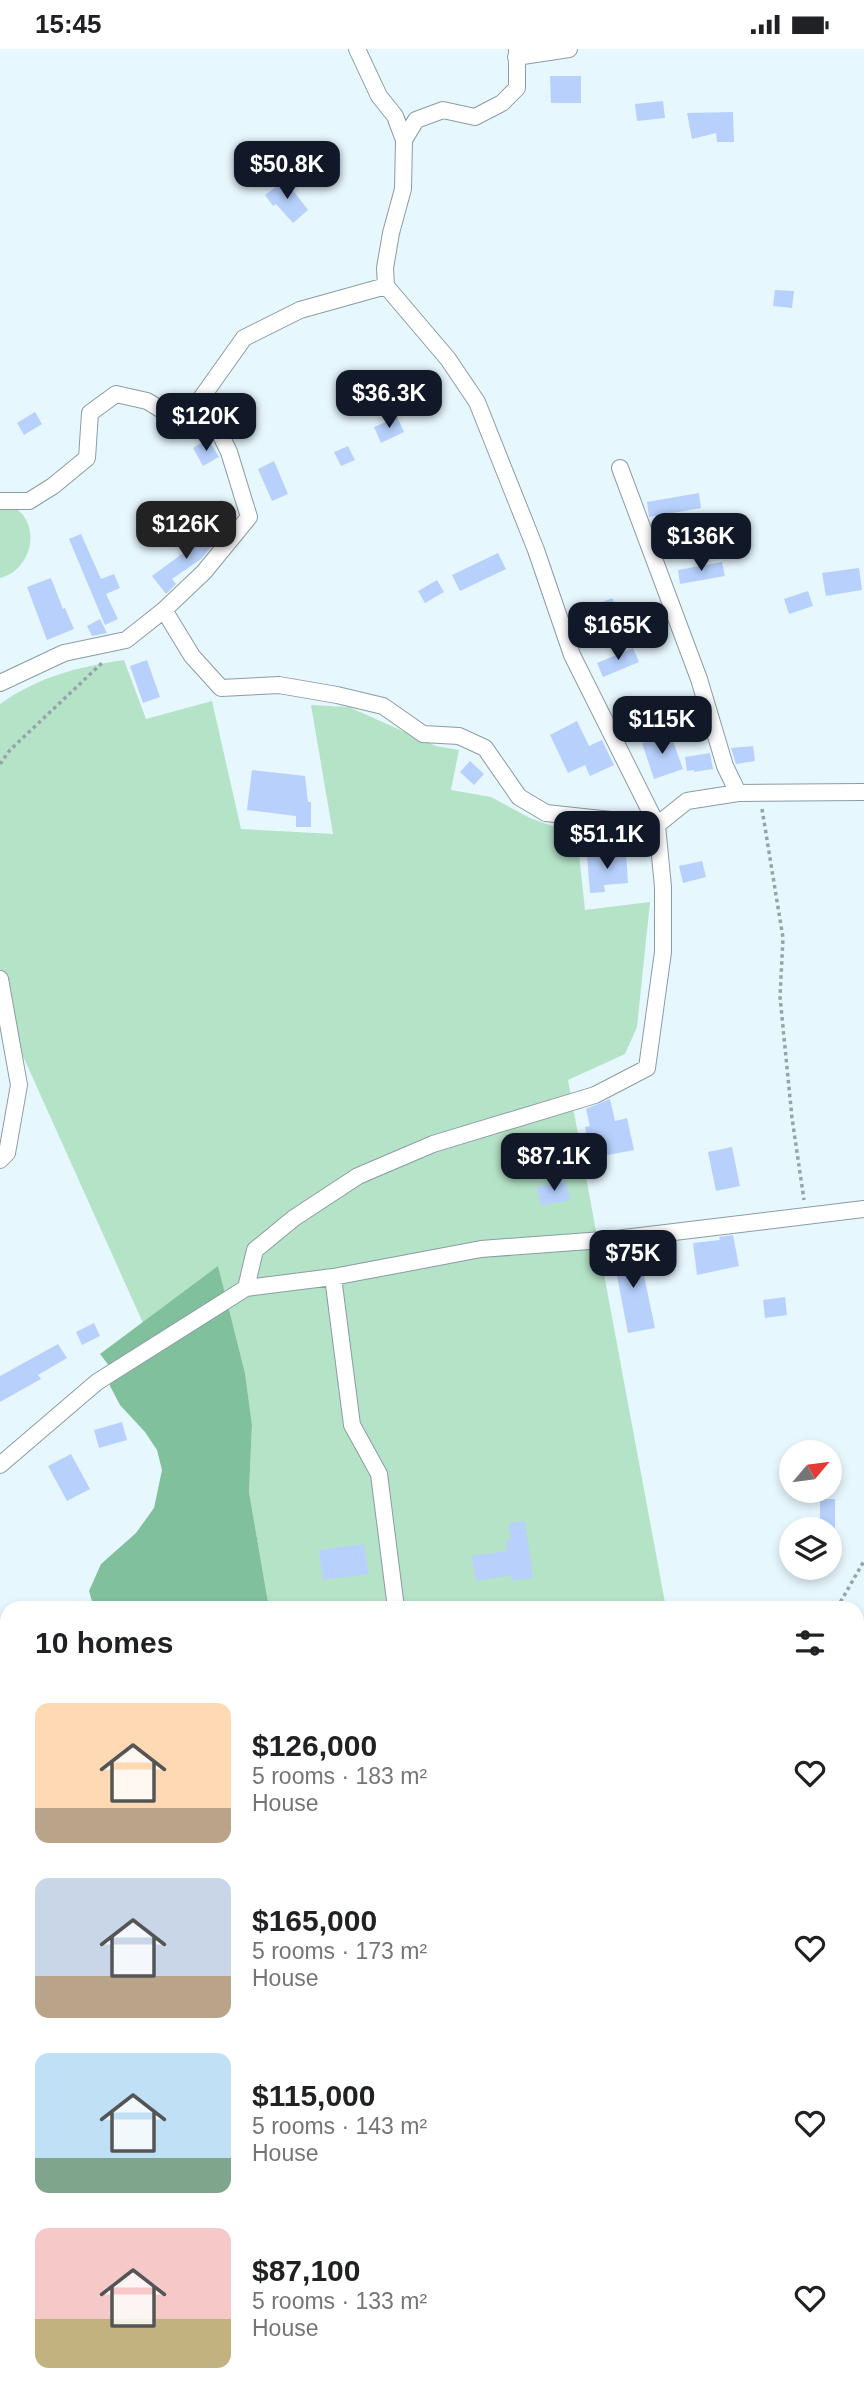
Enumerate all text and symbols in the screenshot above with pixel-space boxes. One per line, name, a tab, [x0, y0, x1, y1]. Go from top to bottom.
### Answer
text: 15:45	[35, 9, 102, 39]
pin: $50.8K	[230, 141, 344, 201]
text: $50.8K	[250, 151, 324, 177]
pin: $36.3K	[332, 371, 446, 430]
text: $36.3K	[352, 380, 426, 406]
pin: $120K	[157, 393, 255, 453]
text: $120K	[172, 403, 240, 429]
pin: $126K	[137, 501, 235, 561]
text: $126K	[152, 511, 220, 537]
pin: $136K	[652, 513, 750, 573]
text: $136K	[667, 523, 735, 549]
pin: $165K	[569, 603, 667, 662]
text: $165K	[584, 612, 652, 638]
pin: $115K	[613, 697, 711, 756]
text: $115K	[629, 706, 695, 732]
pin: $51.1K	[550, 811, 664, 871]
text: $51.1K	[570, 821, 644, 847]
pin: $87.1K	[497, 1133, 611, 1193]
text: $87.1K	[517, 1143, 591, 1169]
pin: $75K	[592, 1231, 674, 1290]
text: $75K	[606, 1240, 660, 1266]
north arrow	[779, 1440, 842, 1503]
map controls	[779, 1440, 842, 1580]
button: layers	[779, 1517, 842, 1580]
icon: filters	[791, 1624, 829, 1662]
text: 10 homes	[35, 1626, 173, 1659]
text: $126,000	[252, 1729, 377, 1762]
icon: home	[91, 1731, 175, 1815]
icon: heart	[791, 1754, 829, 1792]
text: 5 rooms · 183 m²	[252, 1763, 427, 1789]
text: House	[252, 1790, 318, 1816]
text: $165,000	[252, 1904, 377, 1937]
icon: home	[91, 1906, 175, 1990]
icon: heart	[791, 1929, 829, 1967]
text: 5 rooms · 173 m²	[252, 1938, 427, 1964]
text: House	[252, 1965, 318, 1991]
text: $115,000	[252, 2079, 375, 2112]
icon: home	[91, 2081, 175, 2165]
icon: heart	[791, 2104, 829, 2142]
text: 5 rooms · 143 m²	[252, 2113, 427, 2139]
text: House	[252, 2140, 318, 2166]
text: $87,100	[252, 2254, 360, 2287]
icon: home	[91, 2256, 175, 2340]
icon: heart	[791, 2279, 829, 2317]
text: 5 rooms · 133 m²	[252, 2288, 427, 2314]
text: House	[252, 2315, 318, 2341]

